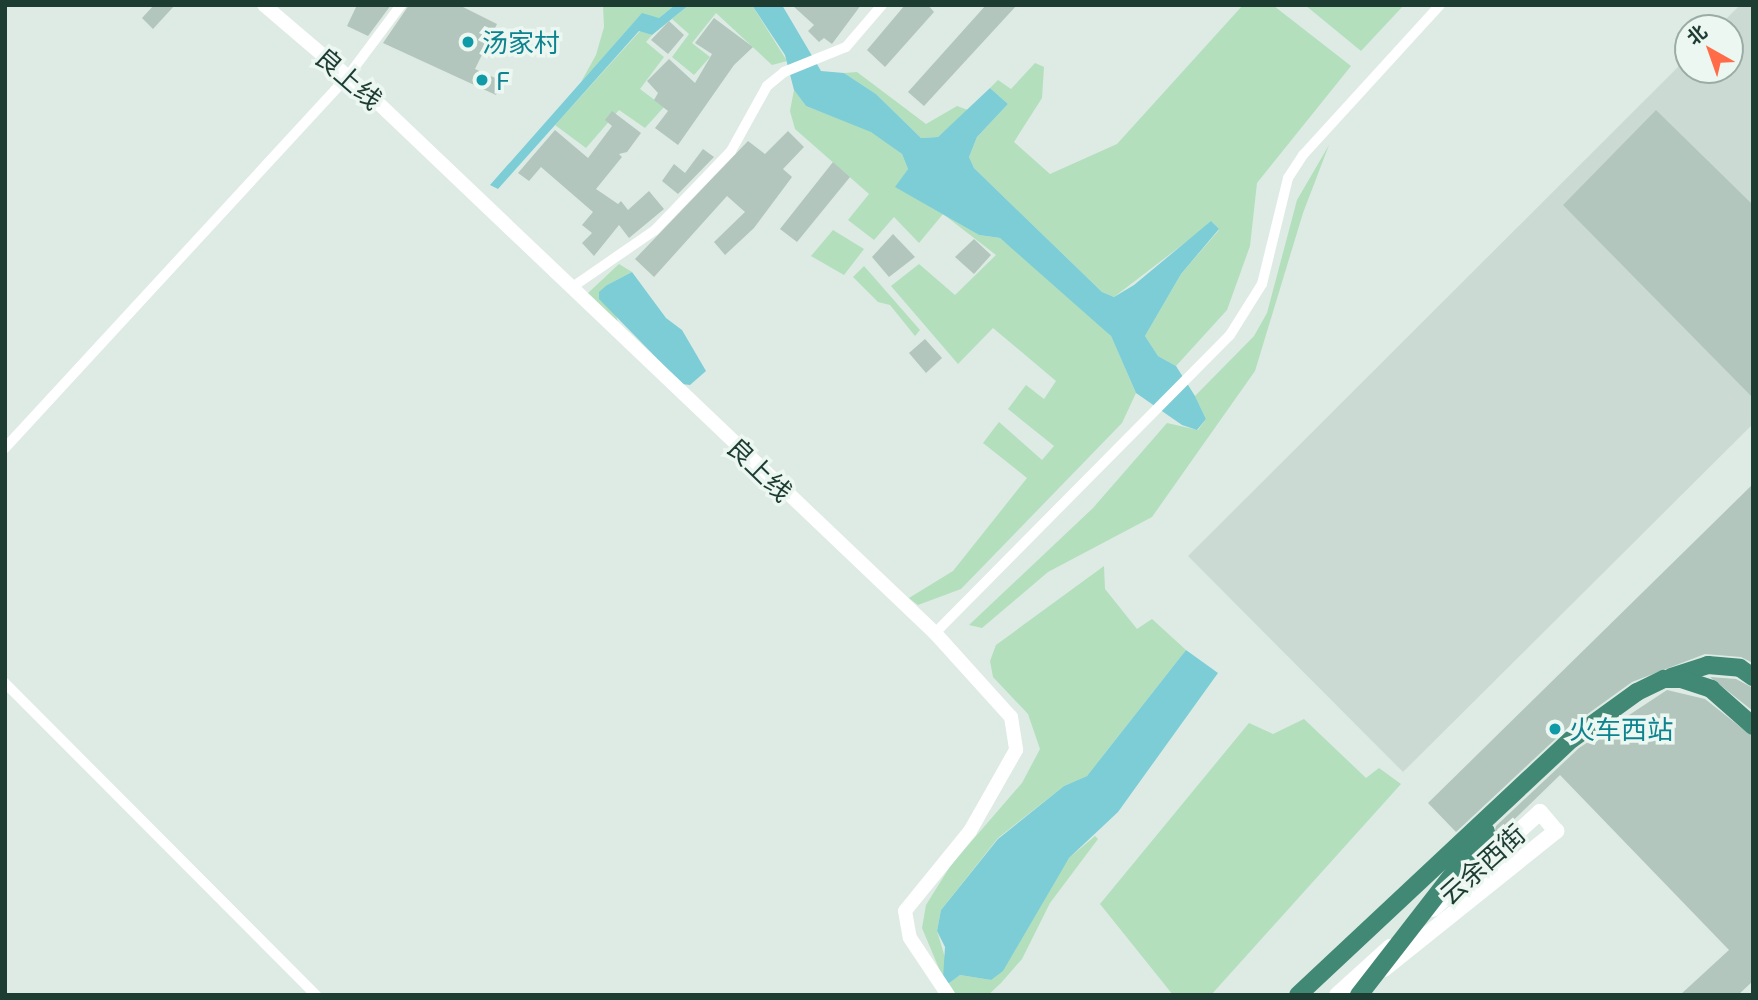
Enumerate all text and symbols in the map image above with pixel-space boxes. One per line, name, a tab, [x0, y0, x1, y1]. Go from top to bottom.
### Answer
north arrow	[1674, 14, 1744, 84]
text: 北	[1682, 19, 1711, 49]
place label: 汤家村	[482, 26, 560, 58]
marker: 汤家村	[460, 34, 476, 50]
street label: 良上线	[309, 41, 389, 115]
place label: F	[496, 64, 510, 96]
marker: F	[474, 72, 490, 88]
street label: 良上线	[721, 431, 799, 507]
place label: 火车西站	[1569, 713, 1673, 745]
marker: 火车西站	[1547, 721, 1563, 737]
street label: 云余西街	[1433, 818, 1531, 910]

